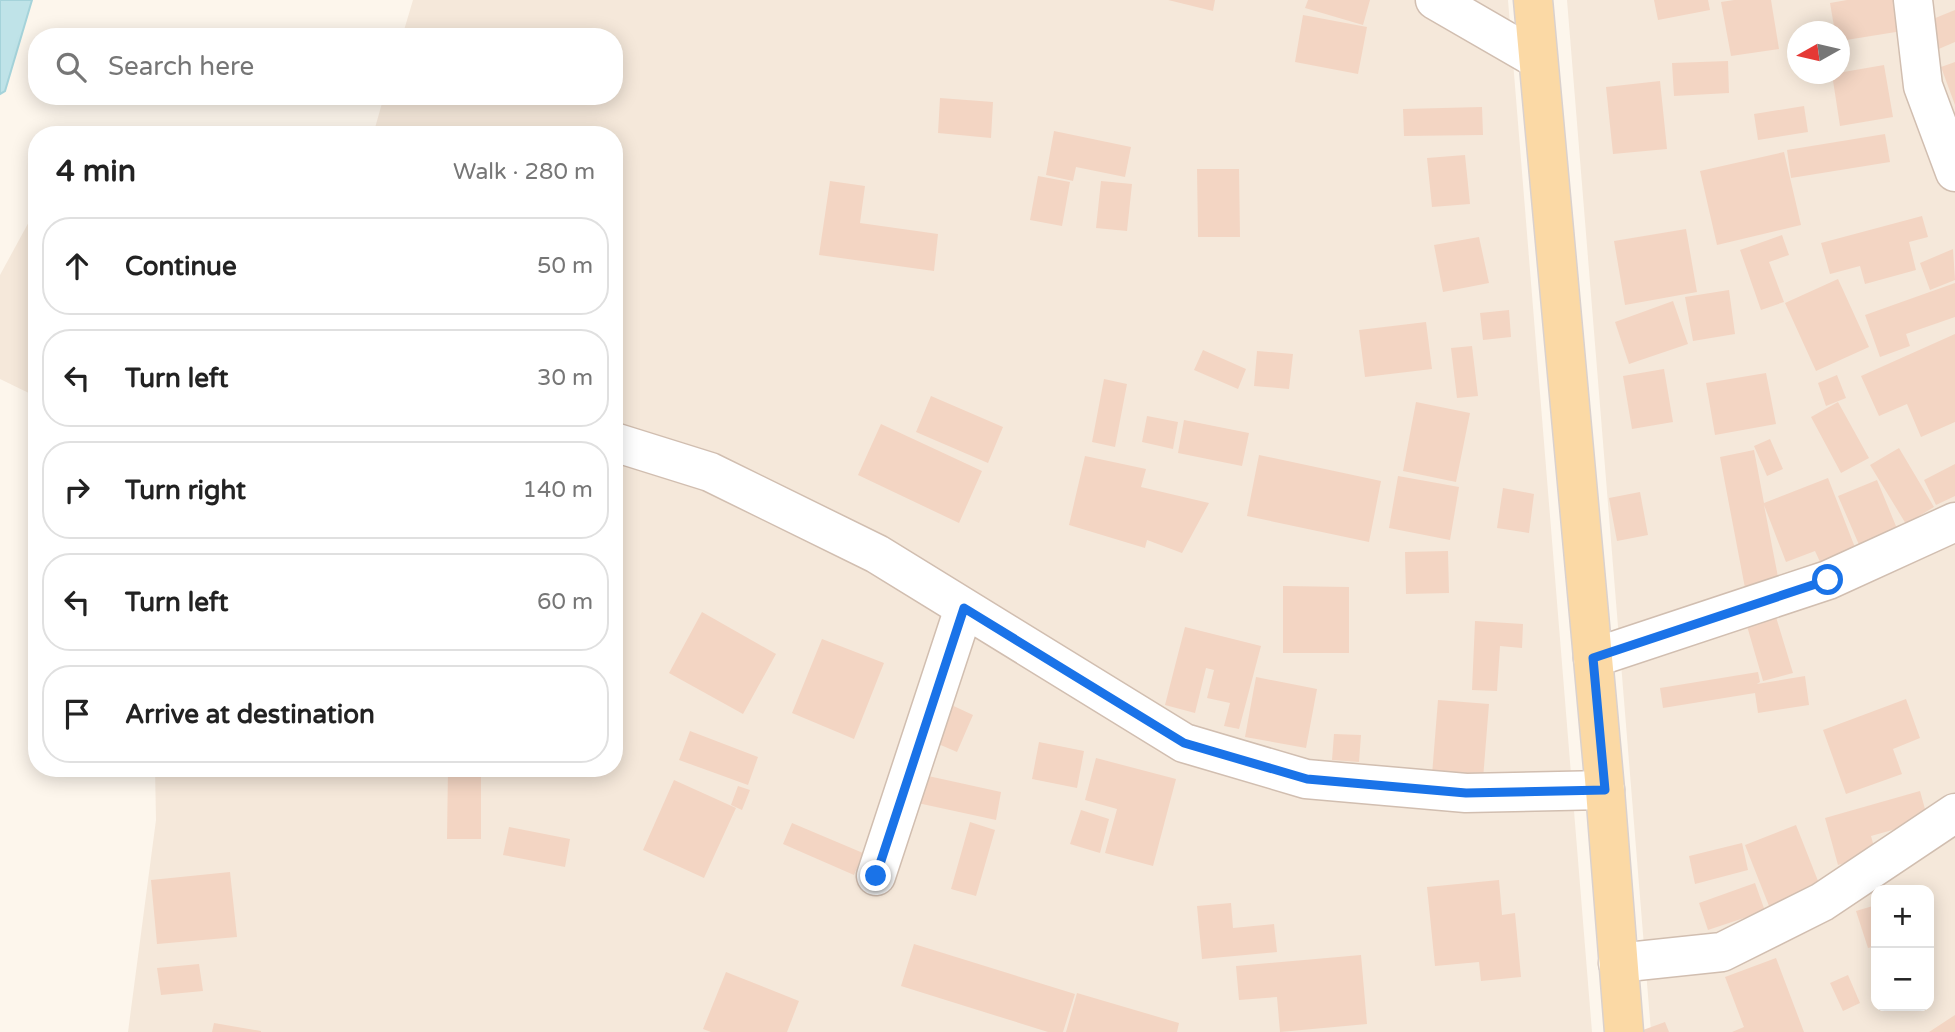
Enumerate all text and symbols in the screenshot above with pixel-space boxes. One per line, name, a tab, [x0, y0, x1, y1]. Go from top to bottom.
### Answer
north arrow	[1787, 21, 1850, 84]
search box	[28, 28, 623, 105]
icon: search	[52, 48, 90, 86]
text: Search here	[108, 51, 254, 82]
text: 4 min	[56, 153, 136, 190]
text: Walk · 280 m	[453, 158, 595, 186]
icon: ahead	[58, 247, 96, 285]
text: Continue	[125, 251, 237, 282]
text: 50 m	[537, 252, 593, 280]
icon: left	[58, 359, 96, 397]
text: Turn left	[125, 363, 228, 394]
text: 30 m	[537, 364, 593, 392]
icon: right	[58, 471, 96, 509]
text: Turn right	[125, 475, 246, 506]
text: 140 m	[523, 476, 593, 504]
route start	[1812, 564, 1843, 595]
icon: left	[58, 583, 96, 621]
text: Turn left	[125, 587, 228, 618]
text: 60 m	[537, 588, 593, 616]
icon: arrive	[58, 695, 96, 733]
text: Arrive at destination	[125, 699, 375, 730]
route end	[860, 860, 891, 891]
map controls	[1871, 885, 1934, 1011]
button: +	[1871, 885, 1934, 948]
button: −	[1871, 948, 1934, 1011]

